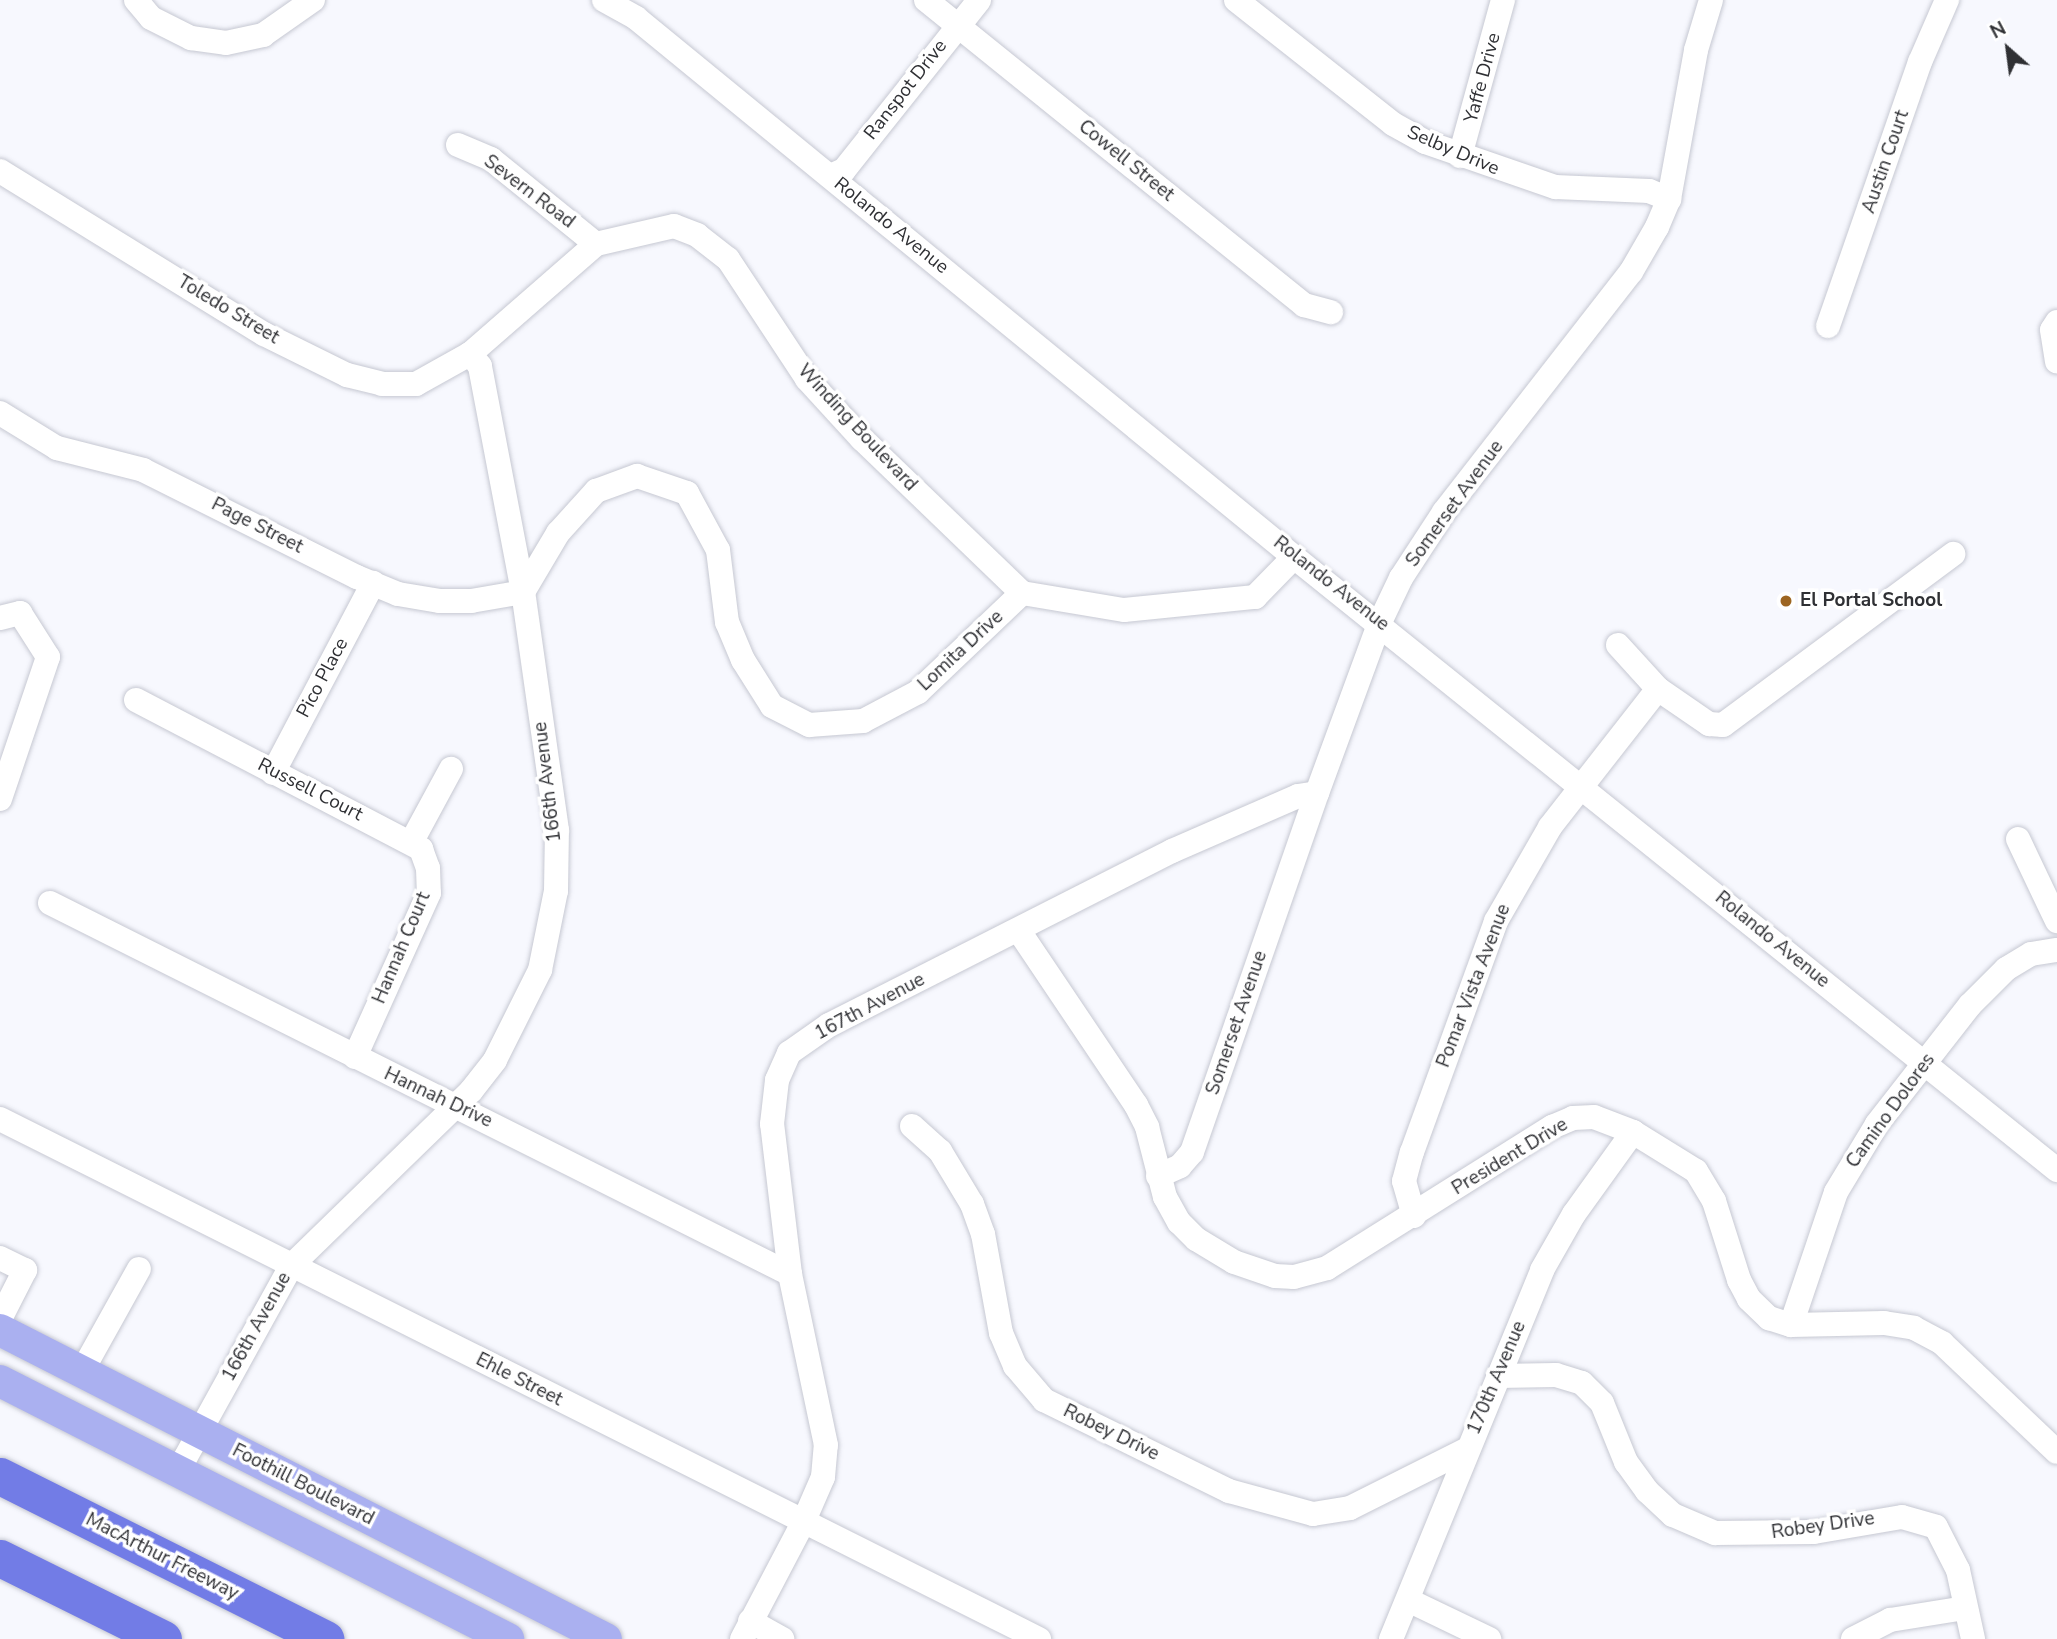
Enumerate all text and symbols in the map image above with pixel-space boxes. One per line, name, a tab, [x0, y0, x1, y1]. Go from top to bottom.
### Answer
north arrow	[1973, 14, 2043, 84]
text: N	[1986, 16, 2011, 45]
street label: Yaffe Drive	[1460, 31, 1506, 125]
street label: Ranspot Drive	[860, 35, 952, 145]
street label: Austin Court	[1858, 107, 1914, 217]
street label: Cowell Street	[1074, 115, 1178, 207]
street label: Selby Drive	[1403, 121, 1503, 181]
street label: Severn Road	[479, 150, 579, 234]
street label: Rolando Avenue	[829, 173, 953, 279]
street label: Toledo Street	[173, 271, 283, 349]
street label: Winding Boulevard	[792, 360, 922, 496]
street label: Somerset Avenue	[1401, 436, 1509, 572]
street label: Page Street	[207, 493, 307, 559]
street label: Rolando Avenue	[1269, 532, 1393, 636]
place label: El Portal School	[1800, 590, 1942, 612]
marker: El Portal School	[1778, 593, 1794, 609]
street label: Lomita Drive	[914, 606, 1008, 696]
street label: Pico Place	[293, 634, 353, 722]
street label: 166th Avenue	[529, 720, 567, 844]
street label: Russell Court	[254, 754, 366, 826]
street label: Rolando Avenue	[1710, 887, 1834, 993]
street label: Hannah Court	[368, 889, 436, 1007]
street label: Pomar Vista Avenue	[1432, 901, 1516, 1071]
street label: Somerset Avenue	[1202, 948, 1272, 1098]
street label: 167th Avenue	[811, 968, 929, 1046]
street label: Camino Dolores	[1842, 1049, 1940, 1173]
street label: Hannah Drive	[380, 1063, 496, 1133]
street label: President Drive	[1448, 1114, 1572, 1200]
street label: 166th Avenue	[218, 1268, 296, 1386]
street label: 170th Avenue	[1463, 1318, 1531, 1438]
street label: Ehle Street	[472, 1348, 566, 1412]
street label: Robey Drive	[1059, 1400, 1163, 1466]
street label: Foothill Boulevard	[228, 1439, 378, 1531]
street label: Robey Drive	[1770, 1507, 1876, 1545]
street label: MacArthur Freeway	[82, 1509, 242, 1605]

